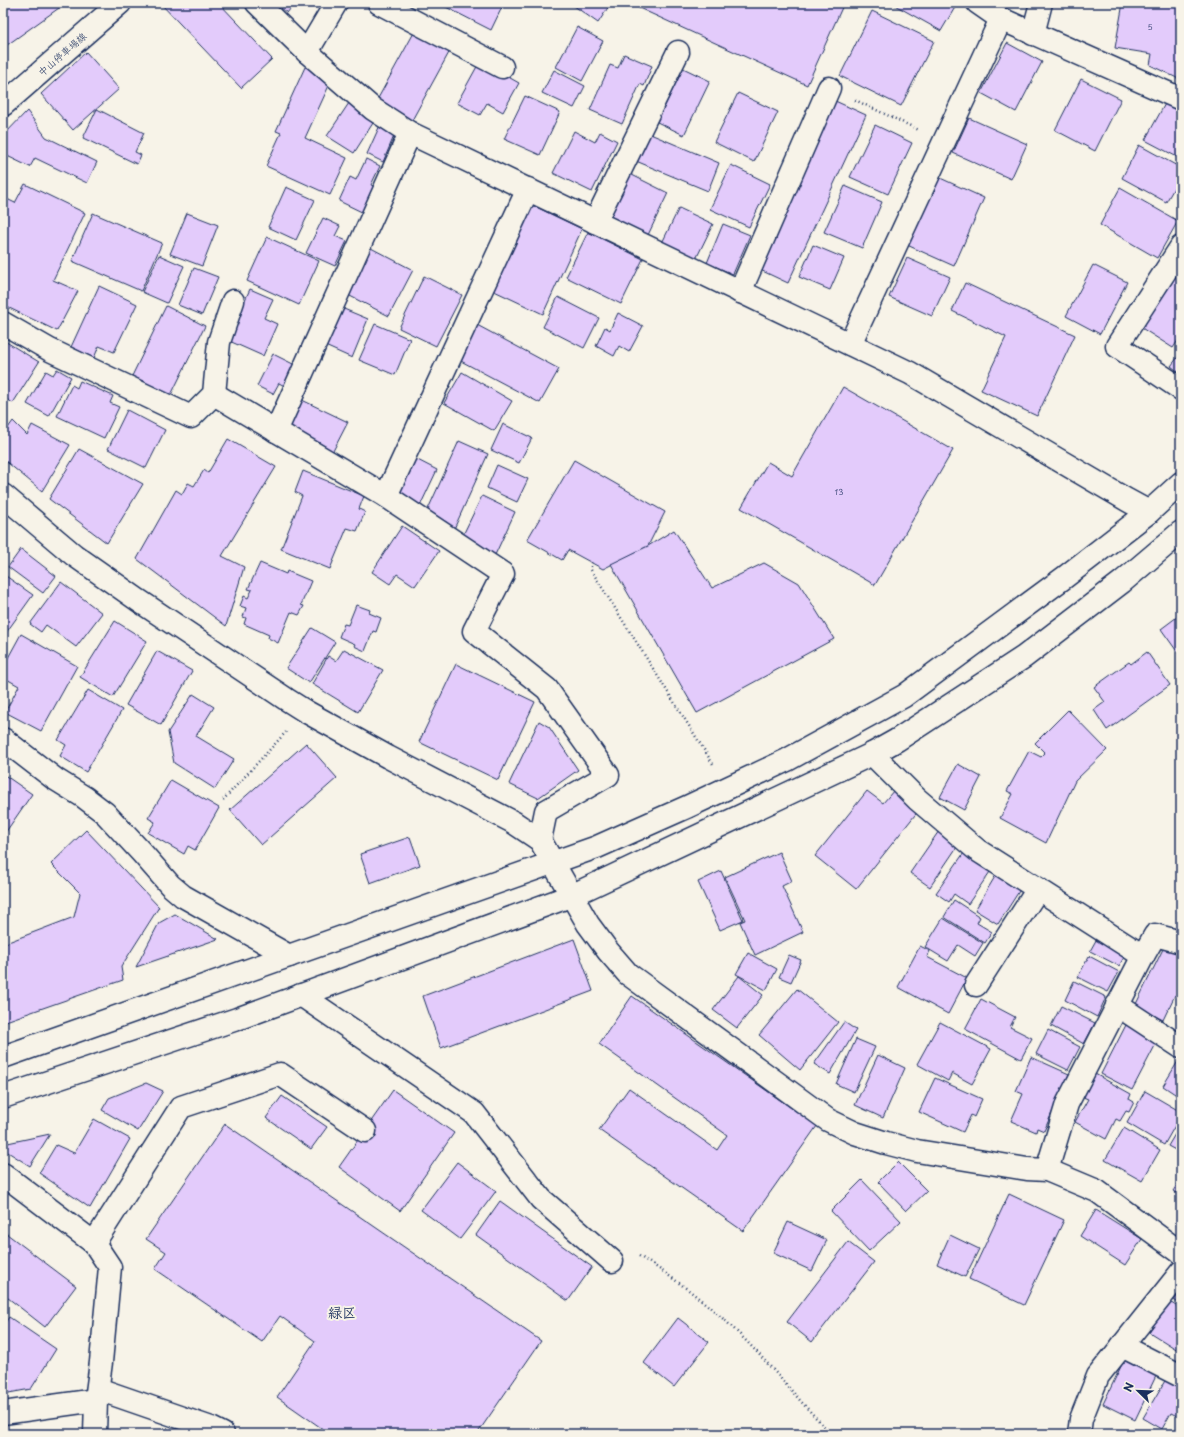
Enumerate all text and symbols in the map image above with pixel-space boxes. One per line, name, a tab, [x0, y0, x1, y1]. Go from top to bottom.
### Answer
house number: 5	[1147, 21, 1153, 33]
street label: 中山停車場線	[34, 28, 89, 79]
house number: 13	[835, 486, 843, 498]
district label: 緑区	[328, 1302, 356, 1323]
north arrow	[1118, 1371, 1158, 1411]
text: N	[1119, 1379, 1138, 1394]

